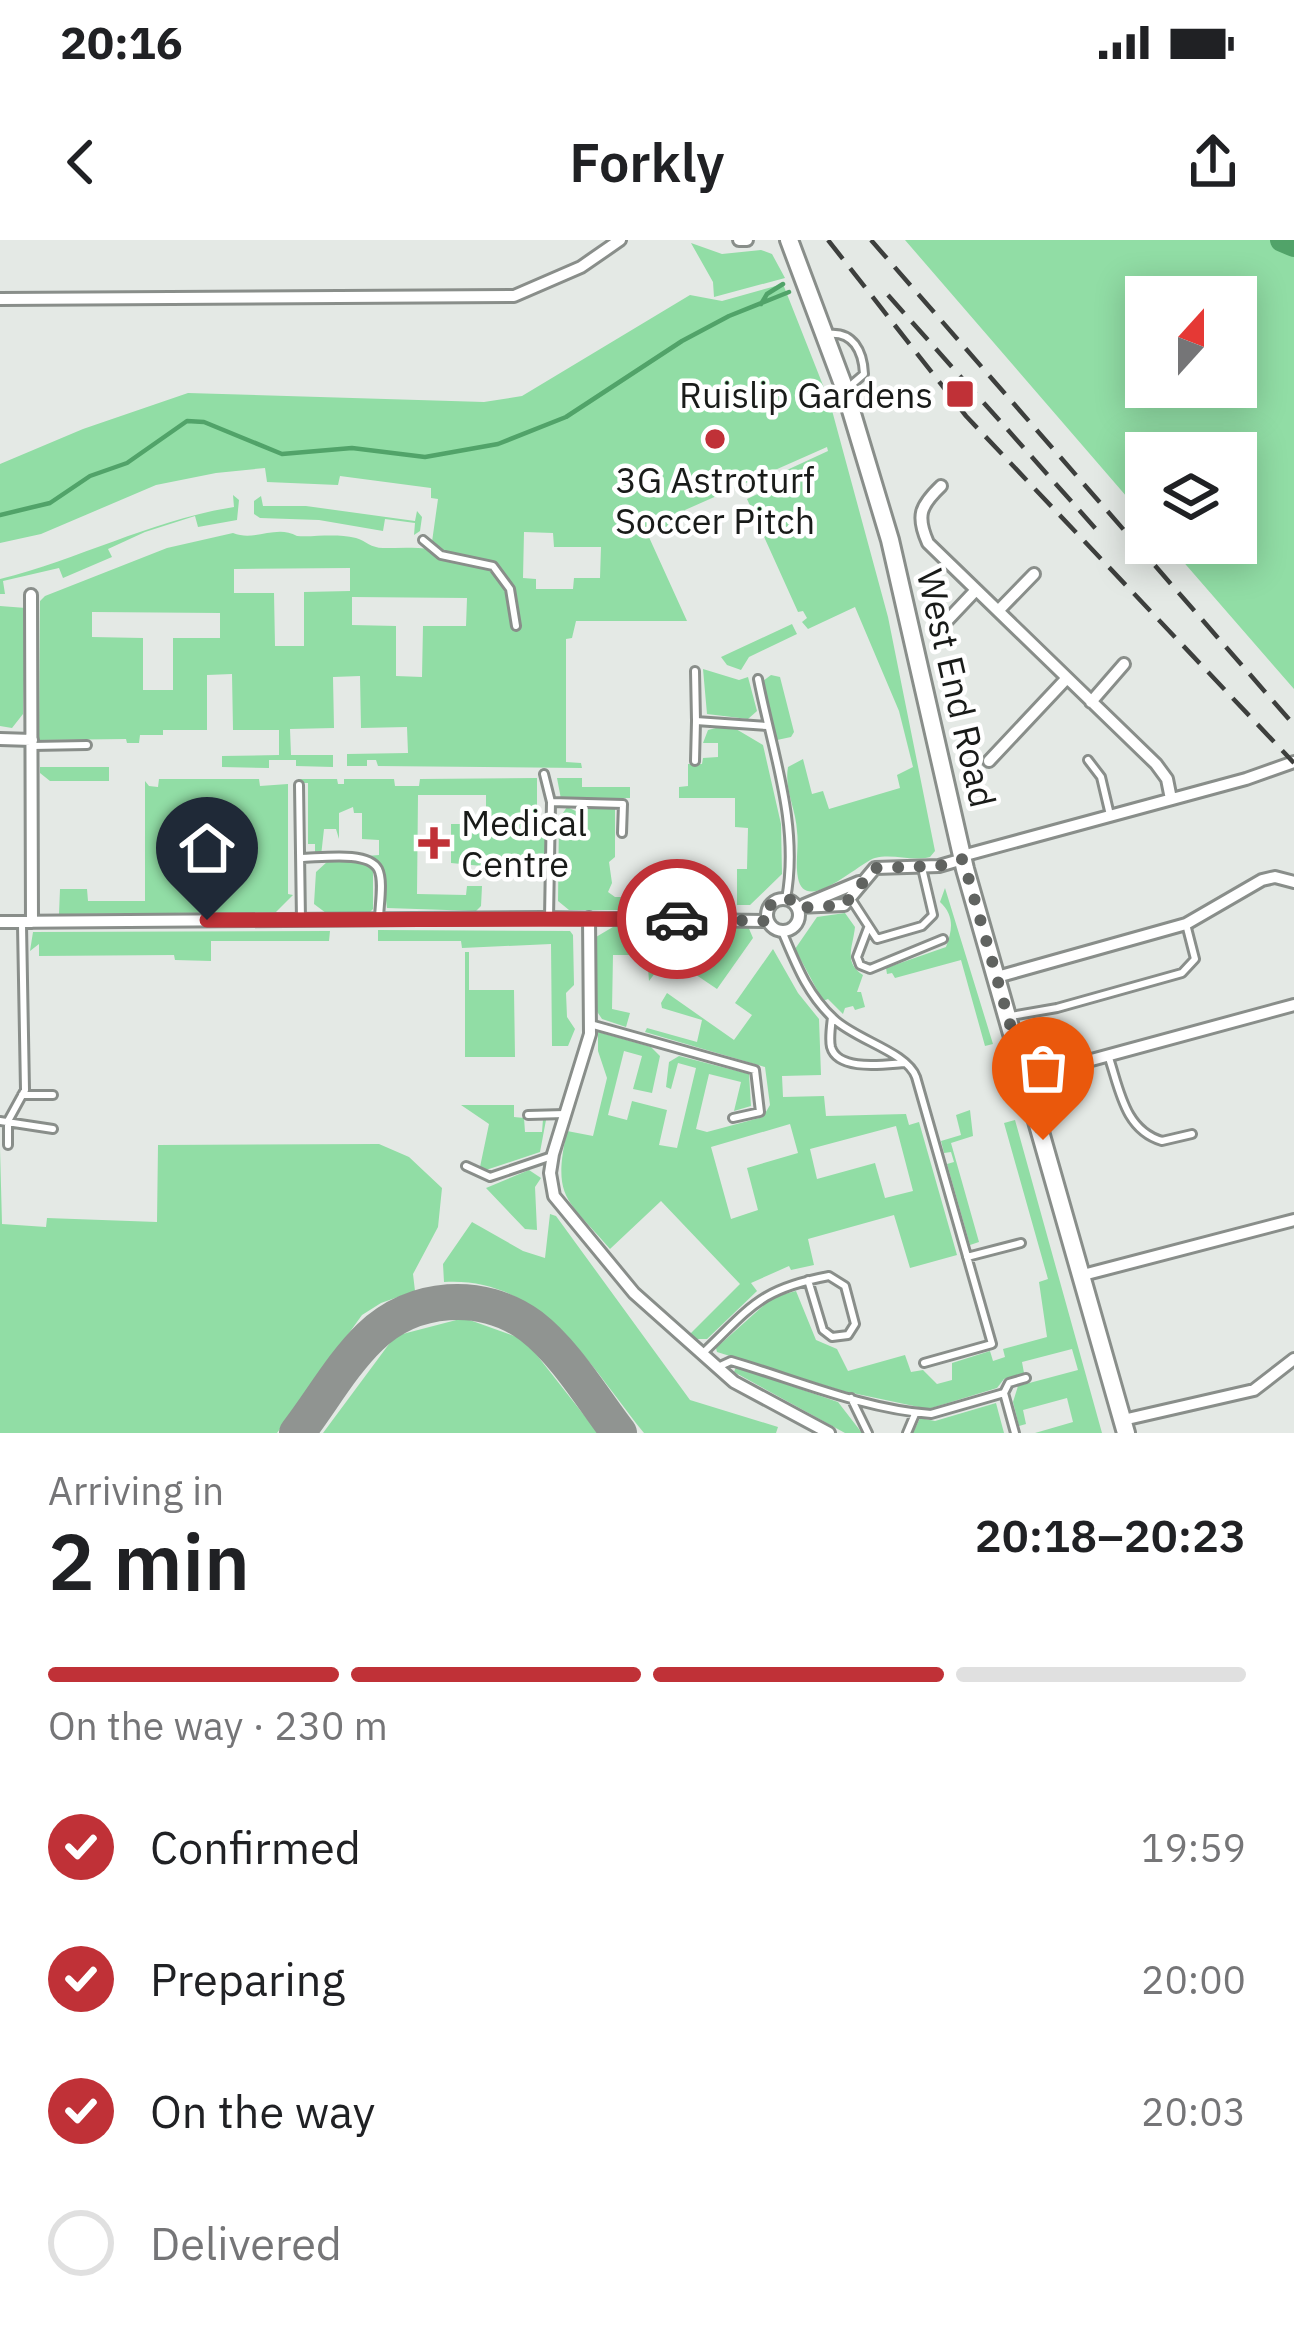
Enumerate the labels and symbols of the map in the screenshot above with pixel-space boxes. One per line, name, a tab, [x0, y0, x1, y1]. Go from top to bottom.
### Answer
north arrow	[1125, 276, 1257, 408]
place label: Ruislip Gardens	[679, 371, 933, 418]
marker: Ruislip Gardens	[944, 378, 976, 410]
marker: 3G Astroturf Soccer Pitch	[702, 426, 728, 452]
place label: 3G Astroturf Soccer Pitch	[615, 456, 815, 544]
street label: West End Road	[907, 564, 1007, 812]
pin	[156, 797, 258, 920]
place label: Medical Centre	[461, 799, 587, 887]
marker: Medical Centre	[418, 827, 450, 859]
courier	[617, 859, 737, 979]
pin	[992, 1017, 1094, 1140]

